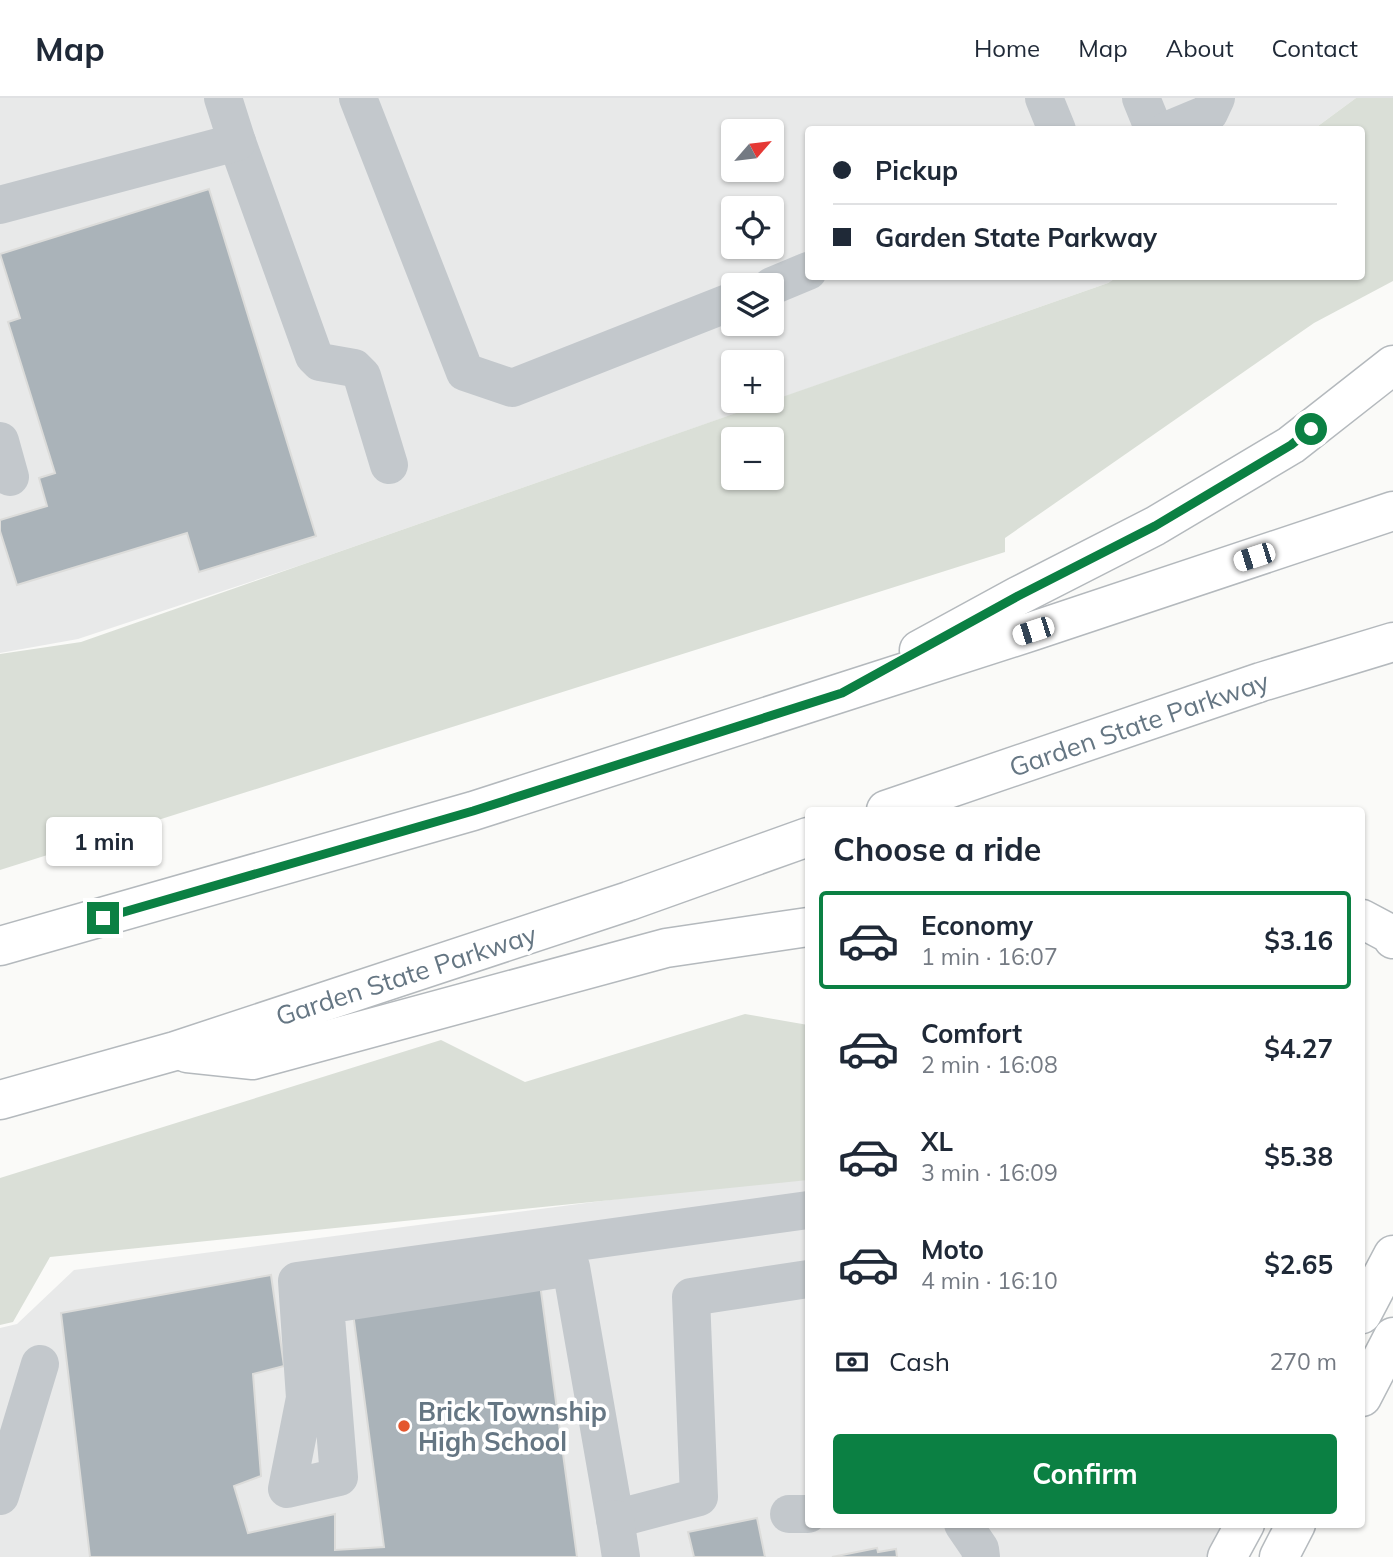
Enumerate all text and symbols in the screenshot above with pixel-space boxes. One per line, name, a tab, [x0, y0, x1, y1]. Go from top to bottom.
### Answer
text: Map	[35, 28, 105, 69]
text: Home	[974, 33, 1040, 63]
text: Map	[1078, 33, 1128, 63]
text: About	[1166, 33, 1234, 63]
text: Contact	[1272, 33, 1358, 63]
north arrow	[721, 119, 784, 182]
map controls	[721, 119, 784, 490]
text: Pickup	[875, 154, 958, 187]
button: locate	[721, 196, 784, 259]
text: Garden State Parkway	[875, 221, 1157, 254]
button: layers	[721, 273, 784, 336]
button: +	[721, 350, 784, 413]
route start	[1295, 413, 1327, 445]
button: −	[721, 427, 784, 490]
car	[1231, 541, 1278, 573]
car	[1010, 615, 1057, 647]
street label: Garden State Parkway	[1005, 664, 1273, 784]
callout: 1 min	[45, 816, 161, 866]
text: 1 min	[74, 827, 134, 856]
text: Choose a ride	[833, 829, 1041, 869]
route end	[87, 902, 119, 934]
icon: car	[837, 909, 900, 972]
text: Economy	[921, 909, 1033, 942]
street label: Garden State Parkway	[271, 917, 541, 1033]
text: $3.16	[1264, 924, 1333, 957]
text: 1 min · 16:07	[921, 942, 1058, 971]
icon: car	[837, 1017, 900, 1080]
text: Comfort	[921, 1017, 1022, 1050]
text: $4.27	[1264, 1032, 1333, 1065]
text: 2 min · 16:08	[921, 1050, 1058, 1079]
icon: car	[837, 1125, 900, 1188]
text: XL	[921, 1125, 953, 1158]
text: $5.38	[1264, 1140, 1333, 1173]
text: 3 min · 16:09	[921, 1158, 1058, 1187]
icon: car	[837, 1233, 900, 1296]
text: Moto	[921, 1233, 984, 1266]
text: $2.65	[1264, 1248, 1333, 1281]
text: 4 min · 16:10	[921, 1266, 1058, 1295]
icon: cash	[833, 1343, 871, 1381]
text: Cash	[889, 1345, 950, 1378]
text: 270 m	[1269, 1347, 1337, 1376]
place label: Brick Township High School	[418, 1395, 607, 1458]
marker: Brick Township High School	[396, 1418, 412, 1434]
button: Confirm	[833, 1434, 1337, 1514]

